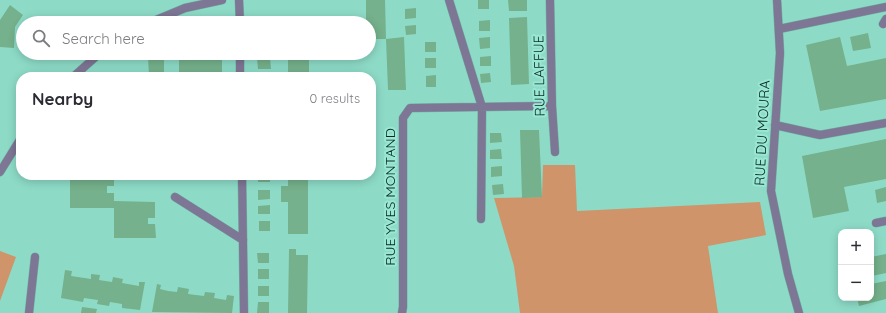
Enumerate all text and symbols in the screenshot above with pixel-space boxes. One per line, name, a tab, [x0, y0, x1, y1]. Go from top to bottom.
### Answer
search box	[16, 16, 376, 60]
icon: search	[30, 27, 52, 49]
text: Search here	[62, 29, 145, 48]
street label: RUE LAFFUE	[529, 35, 549, 117]
street label: RUE DU MOURA	[750, 80, 774, 186]
text: Nearby	[32, 88, 93, 109]
text: 0 results	[309, 90, 360, 106]
street label: RUE YVES MONTAND	[381, 128, 399, 266]
map controls	[838, 229, 874, 301]
button: +	[838, 229, 874, 265]
button: −	[838, 265, 874, 301]

